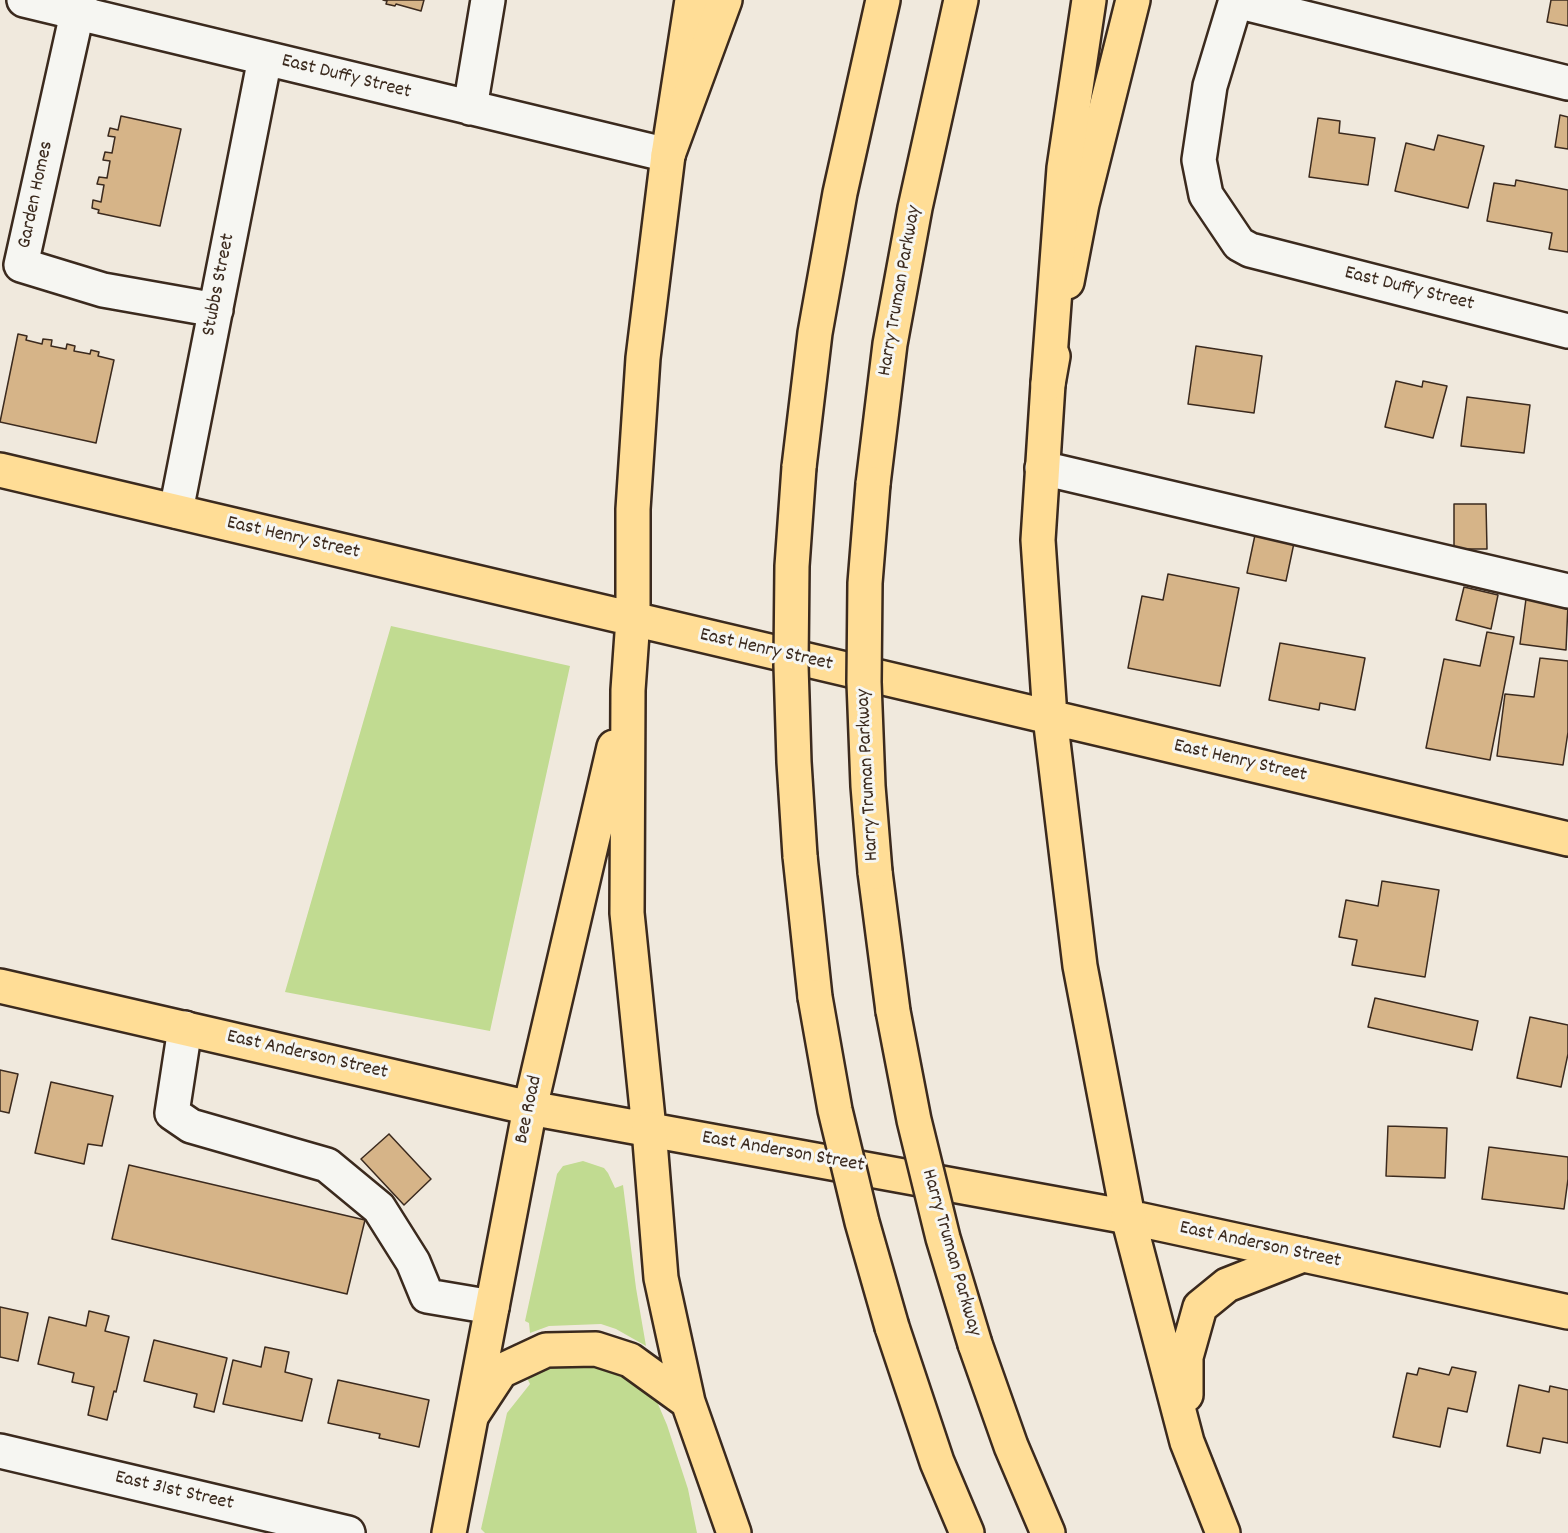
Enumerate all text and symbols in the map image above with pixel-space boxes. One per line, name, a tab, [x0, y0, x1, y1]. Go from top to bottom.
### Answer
street label: East Duffy Street	[279, 50, 413, 106]
street label: Garden Homes	[14, 139, 60, 251]
street label: Harry Truman Parkway	[874, 204, 928, 378]
street label: Stubbs Street	[198, 232, 242, 338]
street label: East Duffy Street	[1342, 262, 1476, 318]
street label: East Henry Street	[224, 512, 362, 566]
street label: East Henry Street	[697, 624, 835, 678]
street label: Harry Truman Parkway	[853, 688, 885, 862]
street label: East Henry Street	[1171, 735, 1309, 789]
street label: East Anderson Street	[224, 1026, 390, 1086]
street label: Bee Road	[511, 1074, 549, 1146]
street label: East Anderson Street	[700, 1127, 866, 1179]
street label: Harry Truman Parkway	[915, 1167, 985, 1339]
street label: East Anderson Street	[1177, 1217, 1343, 1275]
street label: East 31st Street	[112, 1467, 236, 1517]

